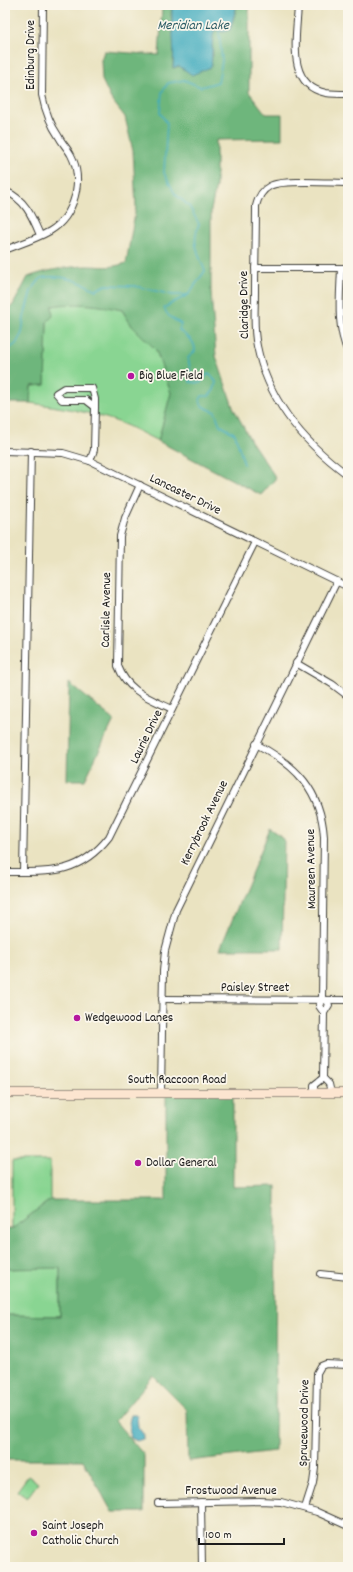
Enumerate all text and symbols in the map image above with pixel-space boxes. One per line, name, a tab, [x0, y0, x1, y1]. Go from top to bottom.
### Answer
water label: Meridian Lake	[157, 16, 230, 36]
street label: Edinburg Drive	[22, 20, 41, 90]
street label: Claridge Drive	[235, 270, 255, 339]
place label: Big Blue Field	[139, 367, 203, 386]
marker: Big Blue Field	[126, 371, 136, 381]
street label: Lancaster Drive	[146, 469, 224, 521]
street label: Carlisle Avenue	[97, 572, 117, 648]
street label: Laurie Drive	[126, 707, 168, 767]
street label: Kerrybrook Avenue	[176, 777, 234, 869]
street label: Maureen Avenue	[302, 828, 322, 909]
street label: Paisley Street	[221, 979, 289, 998]
place label: Wedgewood Lanes	[85, 1009, 173, 1028]
marker: Wedgewood Lanes	[72, 1013, 82, 1023]
street label: South Raccoon Road	[128, 1071, 226, 1090]
place label: Dollar General	[146, 1154, 217, 1173]
marker: Dollar General	[133, 1158, 143, 1168]
street label: Sprucewood Drive	[295, 1379, 315, 1467]
street label: Frostwood Avenue	[185, 1482, 277, 1501]
place label: Saint Joseph Catholic Church	[42, 1517, 119, 1551]
scale bar	[199, 1520, 284, 1546]
text: 100 m	[205, 1527, 232, 1544]
marker: Saint Joseph Catholic Church	[29, 1528, 39, 1538]

